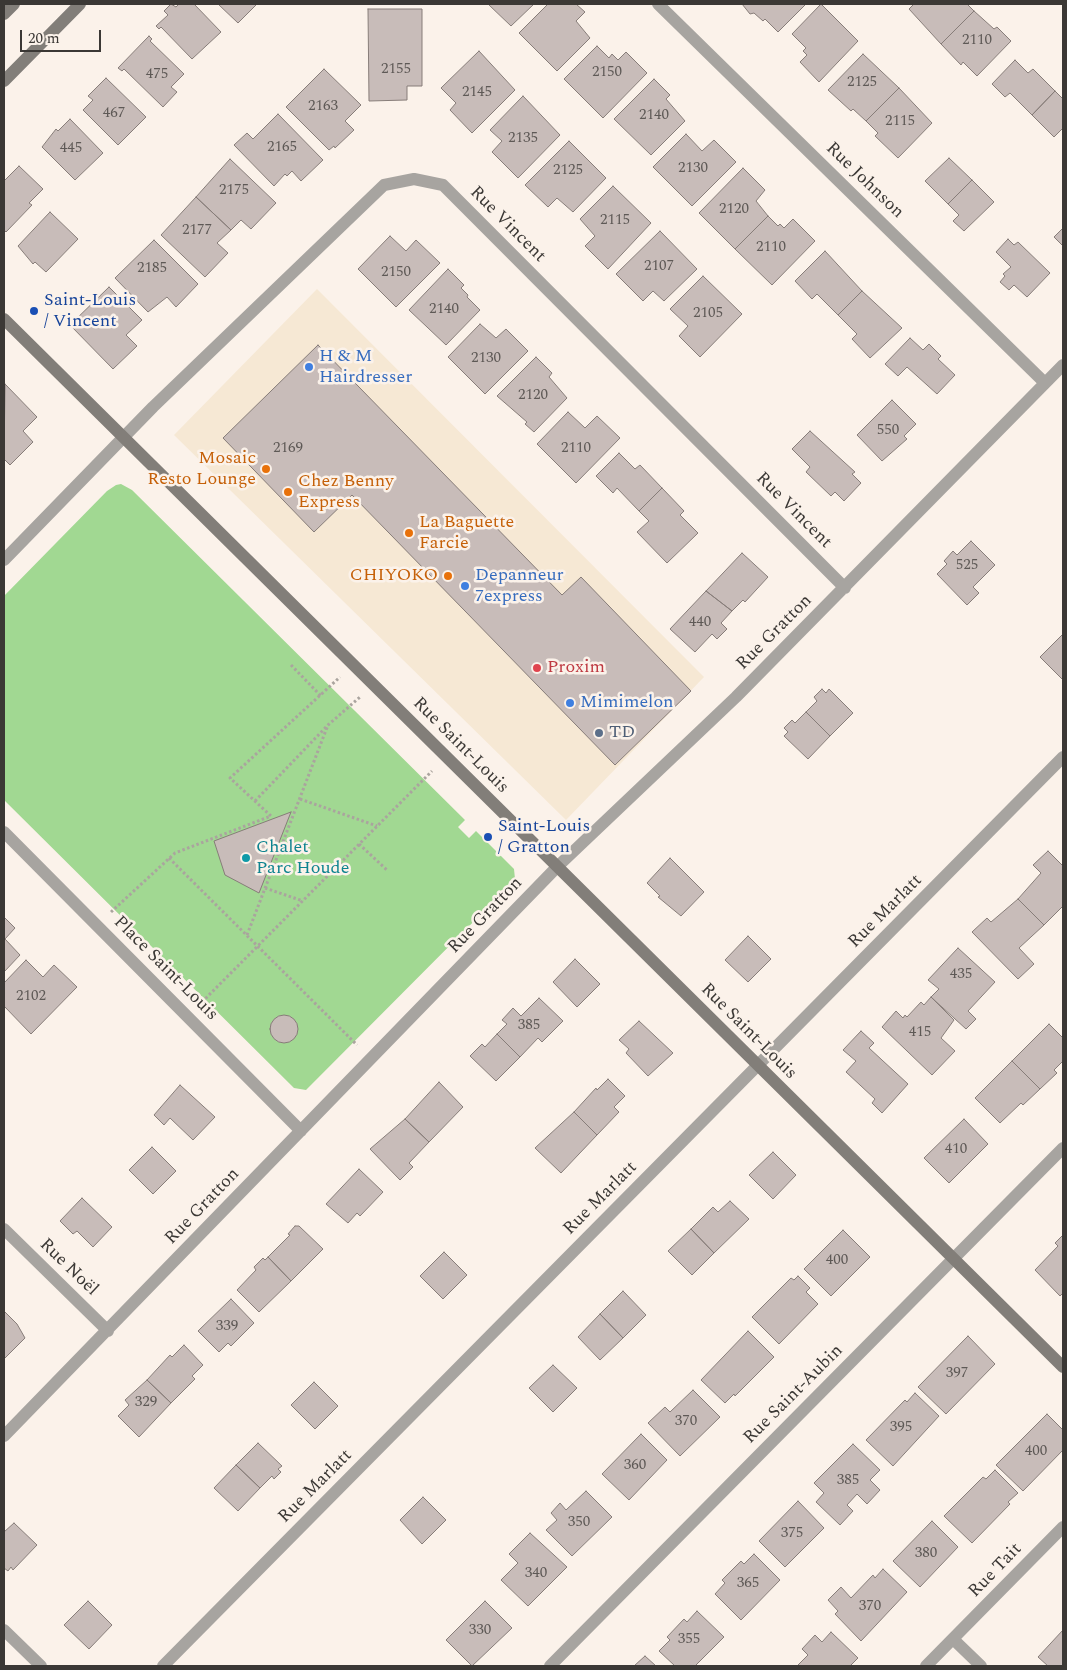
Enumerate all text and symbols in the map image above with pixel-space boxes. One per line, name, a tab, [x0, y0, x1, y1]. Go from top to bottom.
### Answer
scale bar	[22, 20, 104, 52]
text: 20 m	[28, 27, 60, 50]
house number: 2110	[962, 32, 992, 50]
house number: 2155	[381, 61, 411, 79]
house number: 2150	[592, 64, 622, 82]
house number: 475	[146, 66, 168, 84]
house number: 2125	[847, 74, 877, 92]
house number: 2145	[462, 84, 492, 102]
house number: 2163	[308, 98, 338, 116]
house number: 467	[103, 105, 125, 123]
house number: 2140	[639, 107, 669, 125]
house number: 2115	[885, 113, 915, 131]
house number: 2135	[508, 130, 538, 148]
street label: Rue Johnson	[820, 138, 908, 224]
house number: 2165	[267, 139, 297, 157]
house number: 445	[60, 140, 82, 158]
house number: 2130	[678, 160, 708, 178]
house number: 2125	[553, 162, 583, 180]
house number: 2175	[219, 182, 249, 200]
street label: Rue Vincent	[464, 182, 550, 268]
house number: 2120	[719, 201, 749, 219]
house number: 2115	[600, 212, 630, 230]
house number: 2177	[182, 222, 212, 240]
house number: 2110	[756, 239, 786, 257]
house number: 2107	[644, 258, 674, 276]
house number: 2185	[137, 260, 167, 278]
house number: 2150	[381, 264, 411, 282]
place label: Saint-Louis / Vincent	[44, 290, 136, 332]
house number: 2140	[429, 301, 459, 319]
marker: Saint-Louis / Vincent	[28, 305, 40, 317]
house number: 2105	[693, 305, 723, 323]
place label: H & M Hairdresser	[319, 346, 412, 388]
house number: 2130	[471, 350, 501, 368]
marker: H & M Hairdresser	[303, 361, 315, 373]
house number: 2120	[518, 387, 548, 405]
house number: 550	[877, 422, 899, 440]
house number: 2169	[273, 440, 303, 458]
house number: 2110	[561, 440, 591, 458]
place label: Mosaic Resto Lounge	[147, 448, 256, 490]
marker: Mosaic Resto Lounge	[260, 463, 272, 475]
street label: Rue Vincent	[750, 468, 836, 554]
place label: Chez Benny Express	[298, 471, 394, 514]
marker: Chez Benny Express	[282, 486, 294, 498]
place label: La Baguette Farcie	[419, 512, 514, 554]
marker: La Baguette Farcie	[403, 527, 415, 539]
house number: 525	[956, 557, 978, 575]
place label: CHIYOKO	[350, 565, 438, 587]
place label: Depanneur 7express	[475, 565, 564, 608]
marker: CHIYOKO	[442, 570, 454, 582]
marker: Depanneur 7express	[459, 580, 471, 592]
street label: Rue Gratton	[733, 591, 817, 675]
house number: 440	[689, 614, 711, 632]
place label: Proxim	[547, 657, 605, 679]
marker: Proxim	[531, 662, 543, 674]
place label: Mimimelon	[580, 692, 674, 714]
street label: Rue Saint-Louis	[407, 693, 513, 799]
marker: Mimimelon	[564, 697, 576, 709]
place label: TD	[609, 722, 635, 744]
marker: TD	[593, 727, 605, 739]
place label: Saint-Louis / Gratton	[498, 816, 590, 859]
marker: Saint-Louis / Gratton	[482, 831, 494, 843]
place label: Chalet Parc Houde	[256, 837, 349, 880]
marker: Chalet Parc Houde	[240, 852, 252, 864]
street label: Rue Marlatt	[845, 871, 927, 953]
street label: Rue Gratton	[444, 873, 528, 959]
street label: Place Saint-Louis	[108, 912, 222, 1026]
house number: 435	[950, 966, 972, 984]
street label: Rue Saint-Louis	[695, 979, 801, 1085]
house number: 2102	[16, 988, 46, 1006]
house number: 385	[518, 1017, 540, 1035]
house number: 415	[909, 1024, 931, 1042]
house number: 410	[945, 1141, 967, 1159]
street label: Rue Marlatt	[560, 1158, 642, 1240]
street label: Rue Gratton	[161, 1164, 245, 1250]
street label: Rue Noël	[34, 1235, 102, 1301]
house number: 400	[826, 1252, 848, 1270]
house number: 339	[216, 1318, 238, 1336]
street label: Rue Saint-Aubin	[740, 1341, 848, 1449]
house number: 397	[946, 1365, 968, 1383]
house number: 329	[135, 1394, 157, 1412]
house number: 370	[675, 1413, 697, 1431]
house number: 395	[890, 1419, 912, 1437]
house number: 400	[1025, 1443, 1047, 1461]
street label: Rue Marlatt	[275, 1446, 357, 1528]
house number: 360	[624, 1457, 646, 1475]
house number: 385	[837, 1472, 859, 1490]
house number: 350	[568, 1514, 590, 1532]
house number: 375	[781, 1525, 803, 1543]
street label: Rue Tait	[965, 1539, 1027, 1603]
house number: 380	[915, 1545, 937, 1563]
house number: 340	[525, 1565, 547, 1583]
house number: 365	[737, 1575, 759, 1593]
house number: 370	[859, 1598, 881, 1616]
house number: 330	[469, 1622, 491, 1640]
house number: 355	[678, 1631, 700, 1649]

